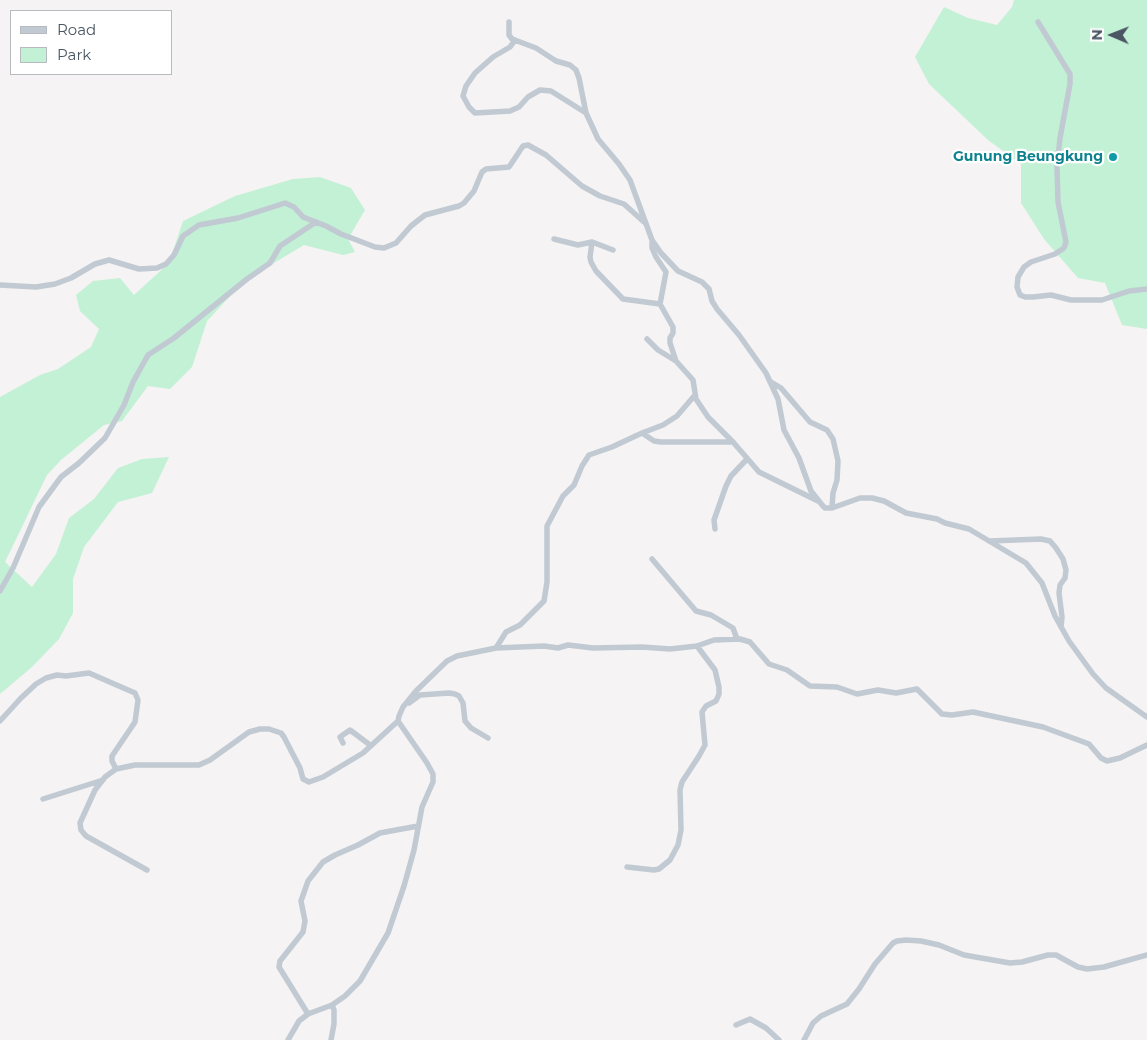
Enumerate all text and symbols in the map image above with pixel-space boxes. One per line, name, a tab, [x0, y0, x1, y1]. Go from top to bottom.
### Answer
legend	[10, 10, 172, 75]
north arrow	[1087, 10, 1137, 60]
text: Road	[57, 20, 96, 39]
text: N	[1088, 29, 1106, 41]
text: Park	[57, 45, 91, 64]
place label: Gunung Beungkung	[953, 149, 1103, 165]
marker: Gunung Beungkung	[1107, 151, 1119, 163]

